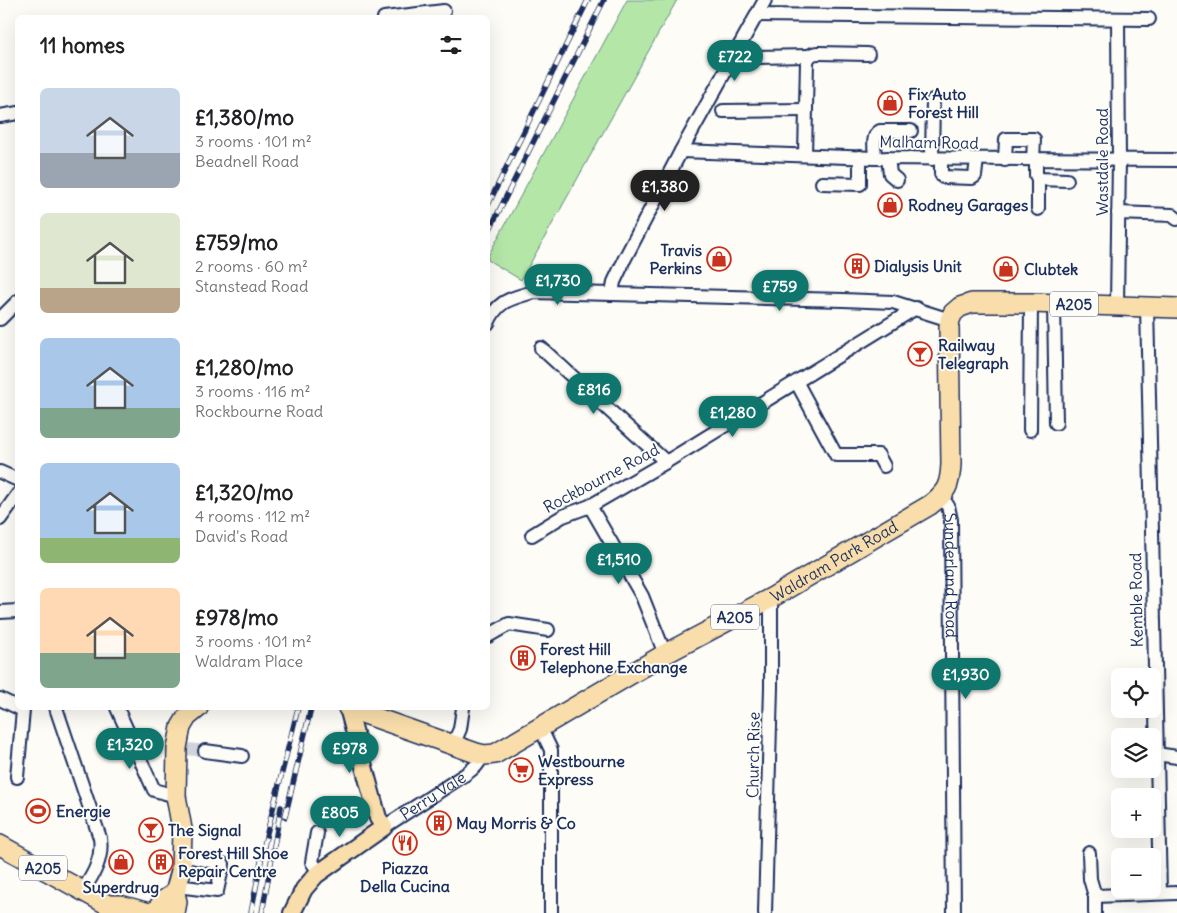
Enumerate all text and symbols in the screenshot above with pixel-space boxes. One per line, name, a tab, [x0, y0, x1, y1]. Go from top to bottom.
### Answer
icon: filters	[437, 31, 465, 59]
text: 11 homes	[40, 32, 125, 59]
pin: £722	[705, 39, 765, 82]
text: £722	[718, 46, 752, 66]
place label: Fix Auto Forest Hill	[908, 84, 979, 122]
shop icon: Fix Auto Forest Hill	[877, 90, 903, 116]
text: £1,380/mo	[195, 104, 294, 131]
icon: home	[80, 108, 140, 168]
street label: Wastdale Road	[1092, 108, 1112, 216]
text: 3 rooms · 101 m²	[195, 131, 312, 151]
street label: Malham Road	[879, 131, 979, 153]
text: Beadnell Road	[195, 151, 299, 171]
pin: £1,380	[624, 170, 706, 212]
text: £1,380	[642, 176, 688, 196]
shop icon: Rodney Garages	[877, 192, 903, 218]
place label: Rodney Garages	[908, 195, 1028, 216]
text: £759/mo	[195, 229, 278, 256]
icon: home	[80, 233, 140, 293]
place label: Travis Perkins	[650, 240, 702, 278]
shop icon: Travis Perkins	[706, 246, 732, 272]
building icon: Dialysis Unit	[844, 253, 870, 279]
text: 2 rooms · 60 m²	[195, 256, 308, 276]
place label: Dialysis Unit	[874, 256, 962, 277]
shop icon: Clubtek	[993, 256, 1019, 282]
place label: Clubtek	[1024, 259, 1078, 279]
pin: £1,730	[517, 264, 599, 306]
text: £1,730	[535, 270, 581, 290]
pin: £759	[750, 270, 810, 312]
text: Stanstead Road	[195, 276, 308, 296]
text: £759	[763, 276, 797, 296]
road number: A205	[1050, 292, 1098, 316]
place label: Railway Telegraph	[938, 335, 1009, 374]
bar icon: Railway Telegraph	[907, 341, 933, 367]
text: £1,280/mo	[195, 354, 294, 381]
icon: home	[80, 358, 140, 418]
pin: £816	[564, 372, 624, 415]
text: £816	[577, 379, 611, 399]
text: 3 rooms · 116 m²	[195, 381, 311, 401]
pin: £1,280	[692, 396, 774, 438]
text: Rockbourne Road	[195, 401, 323, 421]
text: £1,280	[710, 402, 756, 422]
street label: Rockbourne Road	[540, 439, 662, 517]
text: £1,320/mo	[195, 479, 293, 506]
icon: home	[80, 483, 140, 543]
text: 4 rooms · 112 m²	[195, 506, 310, 526]
street label: Sunderland Road	[940, 511, 962, 638]
street label: Waldram Park Road	[767, 516, 901, 606]
text: David's Road	[195, 526, 288, 546]
pin: £1,510	[578, 542, 660, 585]
text: £1,510	[597, 549, 641, 569]
street label: Kemble Road	[1125, 553, 1147, 647]
text: £978/mo	[195, 604, 278, 631]
road number: A205	[711, 604, 759, 630]
icon: home	[80, 608, 140, 668]
text: 3 rooms · 101 m²	[195, 631, 312, 651]
place label: Forest Hill Telephone Exchange	[540, 639, 688, 678]
building icon: Forest Hill Telephone Exchange	[510, 645, 536, 671]
text: Waldram Place	[195, 651, 303, 671]
pin: £1,930	[925, 658, 1007, 700]
text: £1,930	[943, 664, 989, 684]
map controls	[1111, 668, 1161, 898]
button: locate	[1111, 668, 1161, 718]
street label: Church Rise	[742, 712, 764, 798]
pin: £1,320	[89, 728, 171, 770]
button: layers	[1111, 728, 1161, 778]
pin: £978	[320, 732, 380, 774]
text: £1,320	[107, 734, 153, 754]
text: £978	[333, 738, 367, 758]
place label: Westbourne Express	[538, 751, 625, 790]
supermarket icon: Westbourne Express	[508, 757, 534, 783]
street label: Perry Vale	[396, 767, 469, 824]
button: +	[1111, 788, 1161, 838]
pin: £805	[310, 796, 370, 838]
sports icon: Energie	[25, 798, 51, 824]
place label: Energie	[56, 801, 111, 822]
text: £805	[321, 802, 359, 822]
building icon: May Morris & Co	[426, 810, 452, 836]
place label: May Morris & Co	[456, 813, 576, 834]
bar icon: The Signal	[138, 817, 164, 843]
place label: The Signal	[168, 820, 241, 841]
restaurant icon: Piazza Della Cucina	[392, 830, 418, 856]
place label: Forest Hill Shoe Repair Centre	[178, 843, 289, 882]
button: −	[1111, 848, 1161, 898]
shop icon: Superdrug	[108, 849, 134, 875]
building icon: Forest Hill Shoe Repair Centre	[148, 849, 174, 875]
road number: A205	[19, 856, 67, 880]
place label: Piazza Della Cucina	[360, 858, 450, 896]
place label: Superdrug	[83, 877, 159, 898]

